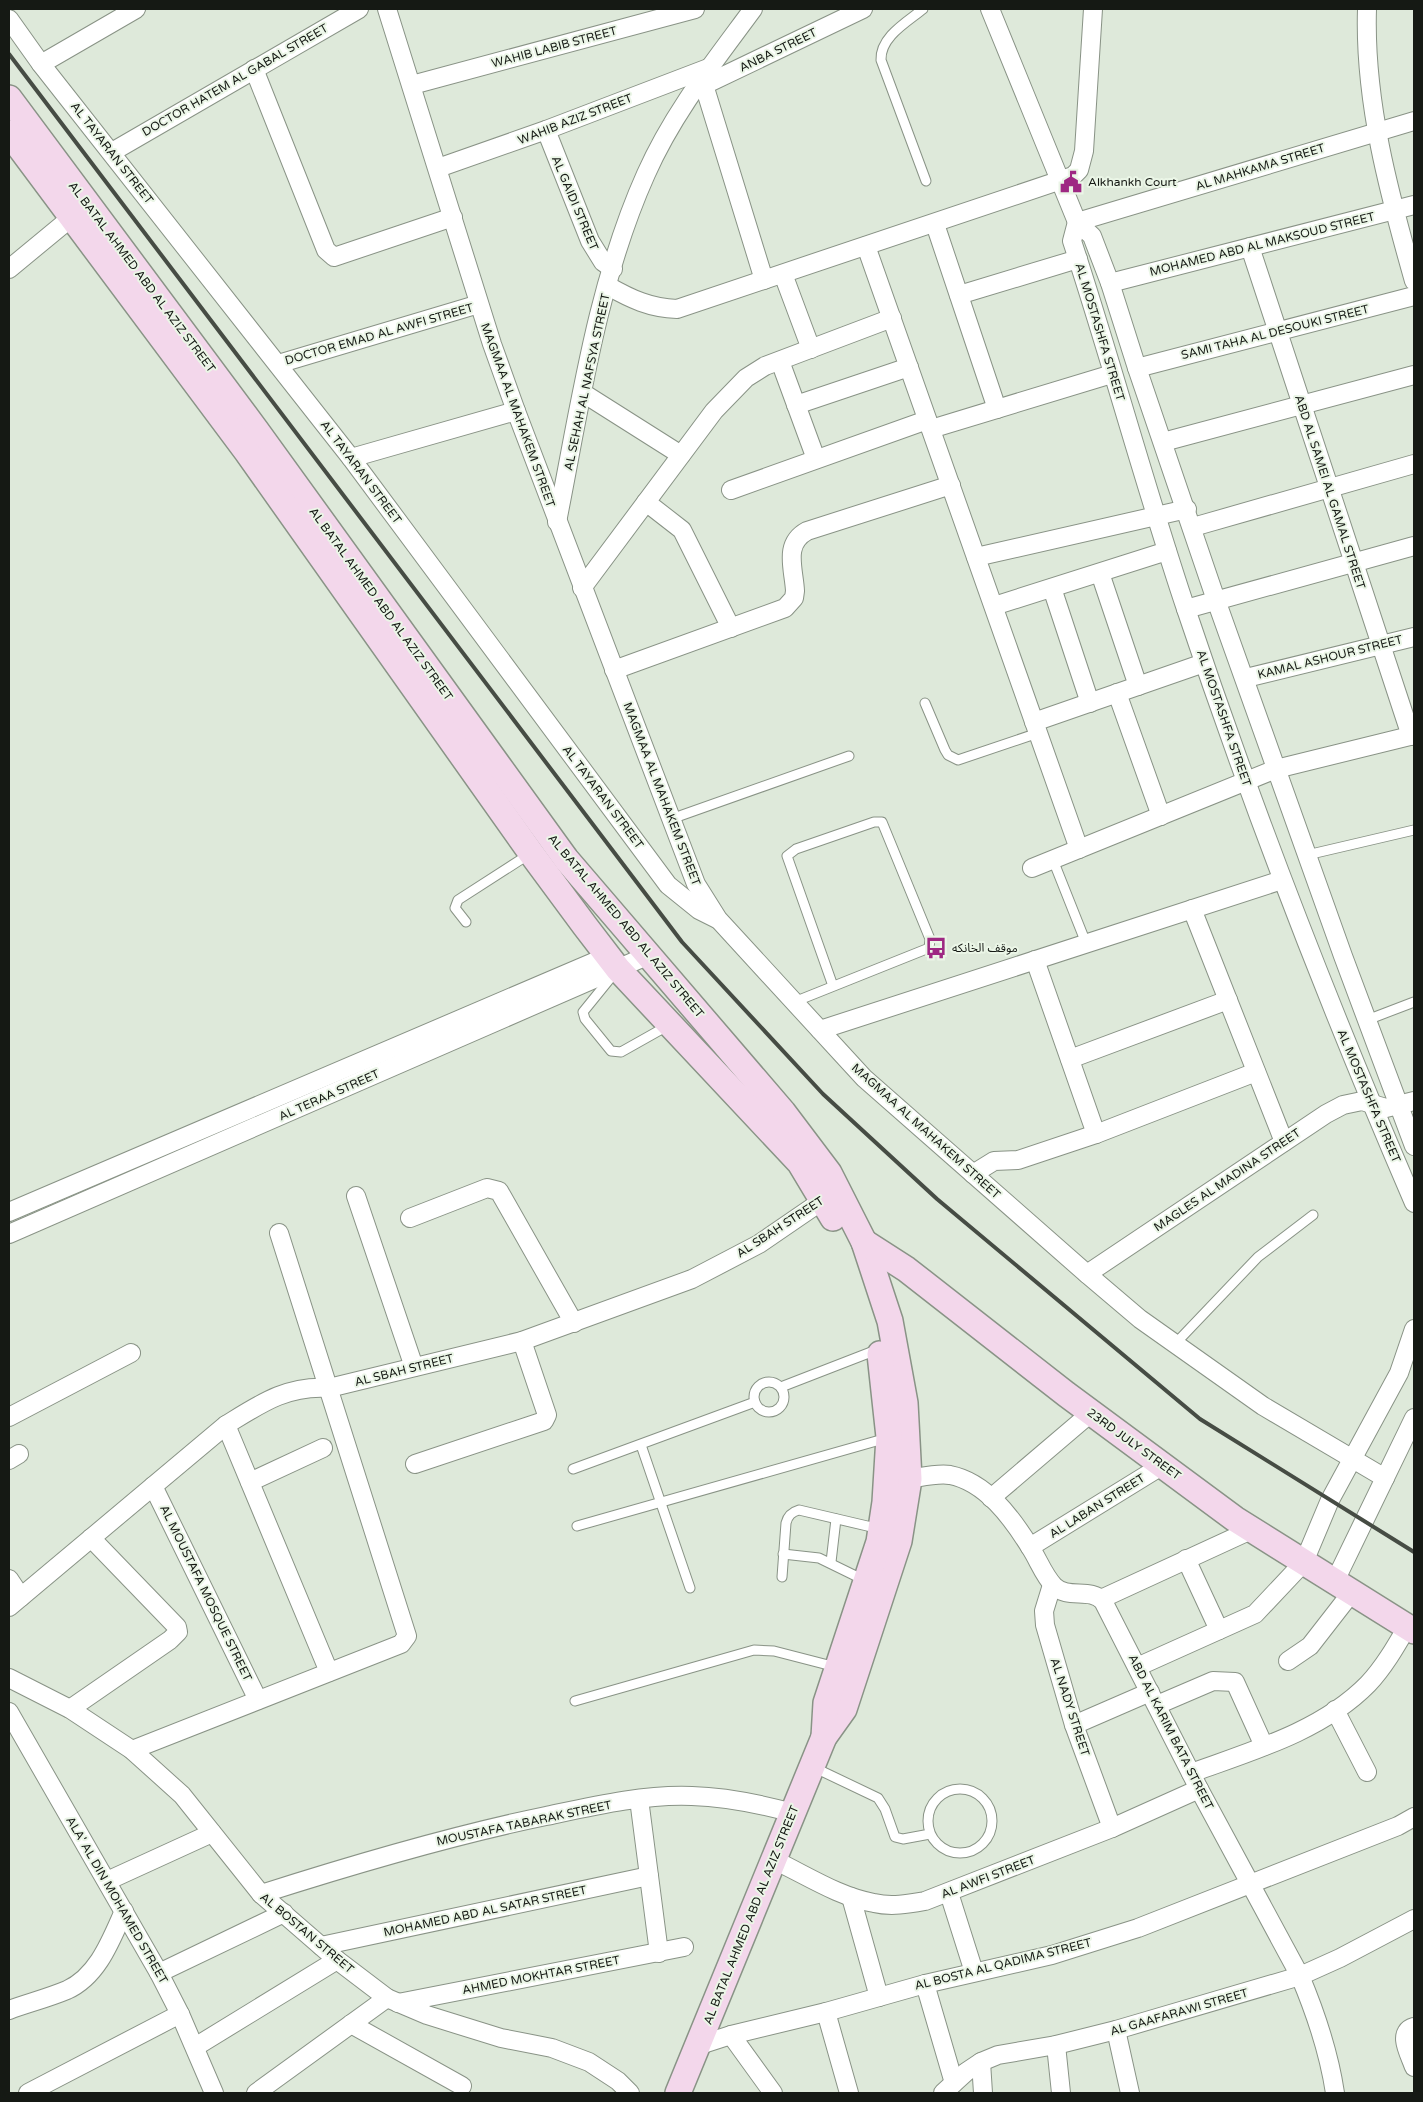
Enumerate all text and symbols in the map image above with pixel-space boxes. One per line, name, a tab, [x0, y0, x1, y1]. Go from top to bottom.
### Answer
street label: DOCTOR HATEM AL GABAL STREET	[140, 21, 331, 139]
street label: WAHIB LABIB STREET	[490, 23, 619, 70]
street label: ANBA STREET	[737, 25, 820, 75]
street label: WAHIB AZIZ STREET	[516, 90, 635, 147]
street label: AL TAYARAN STREET	[68, 99, 157, 207]
street label: AL MAHKAMA STREET	[1194, 140, 1327, 193]
street label: AL GAIDI STREET	[549, 154, 602, 253]
public building icon: Alkhankh Court	[1058, 169, 1084, 195]
place label: Alkhankh Court	[1088, 175, 1177, 189]
street label: AL BATAL AHMED ABD AL AZIZ STREET	[66, 179, 219, 376]
street label: MOHAMED ABD AL MAKSOUD STREET	[1148, 209, 1377, 279]
street label: AL MOSTASHFA STREET	[1072, 261, 1128, 403]
street label: AL SEHAH AL NAFSYA STREET	[561, 291, 613, 472]
street label: DOCTOR EMAD AL AWFI STREET	[283, 300, 475, 368]
street label: SAMI TAHA AL DESOUKI STREET	[1180, 302, 1371, 362]
street label: MAGMAA AL MAHAKEM STREET	[478, 321, 558, 510]
street label: ABD AL SAMEI AL GAMAL STREET	[1292, 393, 1368, 592]
street label: AL TAYARAN STREET	[318, 418, 405, 527]
street label: AL BATAL AHMED ABD AL AZIZ STREET	[306, 505, 456, 704]
street label: KAMAL ASHOUR STREET	[1256, 632, 1404, 682]
street label: AL MOSTASHFA STREET	[1194, 648, 1254, 789]
street label: MAGMAA AL MAHAKEM STREET	[620, 700, 704, 888]
street label: AL TAYARAN STREET	[560, 743, 647, 852]
street label: AL BATAL AHMED ABD AL AZIZ STREET	[545, 831, 707, 1021]
bus stop icon: موقف الخانكه	[923, 935, 949, 961]
place label: موقف الخانكه	[952, 941, 1018, 955]
street label: AL MOSTASHFA STREET	[1335, 1027, 1404, 1165]
street label: MAGMAA AL MAHAKEM STREET	[849, 1060, 1004, 1202]
street label: AL TERAA STREET	[277, 1066, 382, 1124]
street label: MAGLES AL MADINA STREET	[1151, 1125, 1303, 1234]
street label: AL SBAH STREET	[734, 1193, 827, 1260]
street label: AL SBAH STREET	[353, 1351, 455, 1389]
street label: 23RD JULY STREET	[1084, 1405, 1184, 1483]
street label: AL LABAN STREET	[1047, 1471, 1148, 1541]
street label: AL MOUSTAFA MOSQUE STREET	[157, 1503, 255, 1684]
street label: ABD AL KARIM BATA STREET	[1126, 1652, 1217, 1813]
street label: AL NADY STREET	[1048, 1656, 1093, 1759]
street label: MOUSTAFA TABARAK STREET	[435, 1797, 613, 1848]
street label: AL BATAL AHMED ABD AL AZIZ STREET	[700, 1803, 802, 2027]
street label: ALA' AL DIN MOHAMED STREET	[63, 1814, 171, 1987]
street label: AL AWFI STREET	[939, 1852, 1038, 1901]
street label: MOHAMED ABD AL SATAR STREET	[382, 1882, 589, 1939]
street label: AL BOSTAN STREET	[257, 1890, 357, 1977]
street label: AL BOSTA AL QADIMA STREET	[913, 1935, 1093, 1993]
street label: AHMED MOKHTAR STREET	[461, 1953, 622, 1997]
street label: AL GAAFARAWI STREET	[1108, 1985, 1250, 2038]

